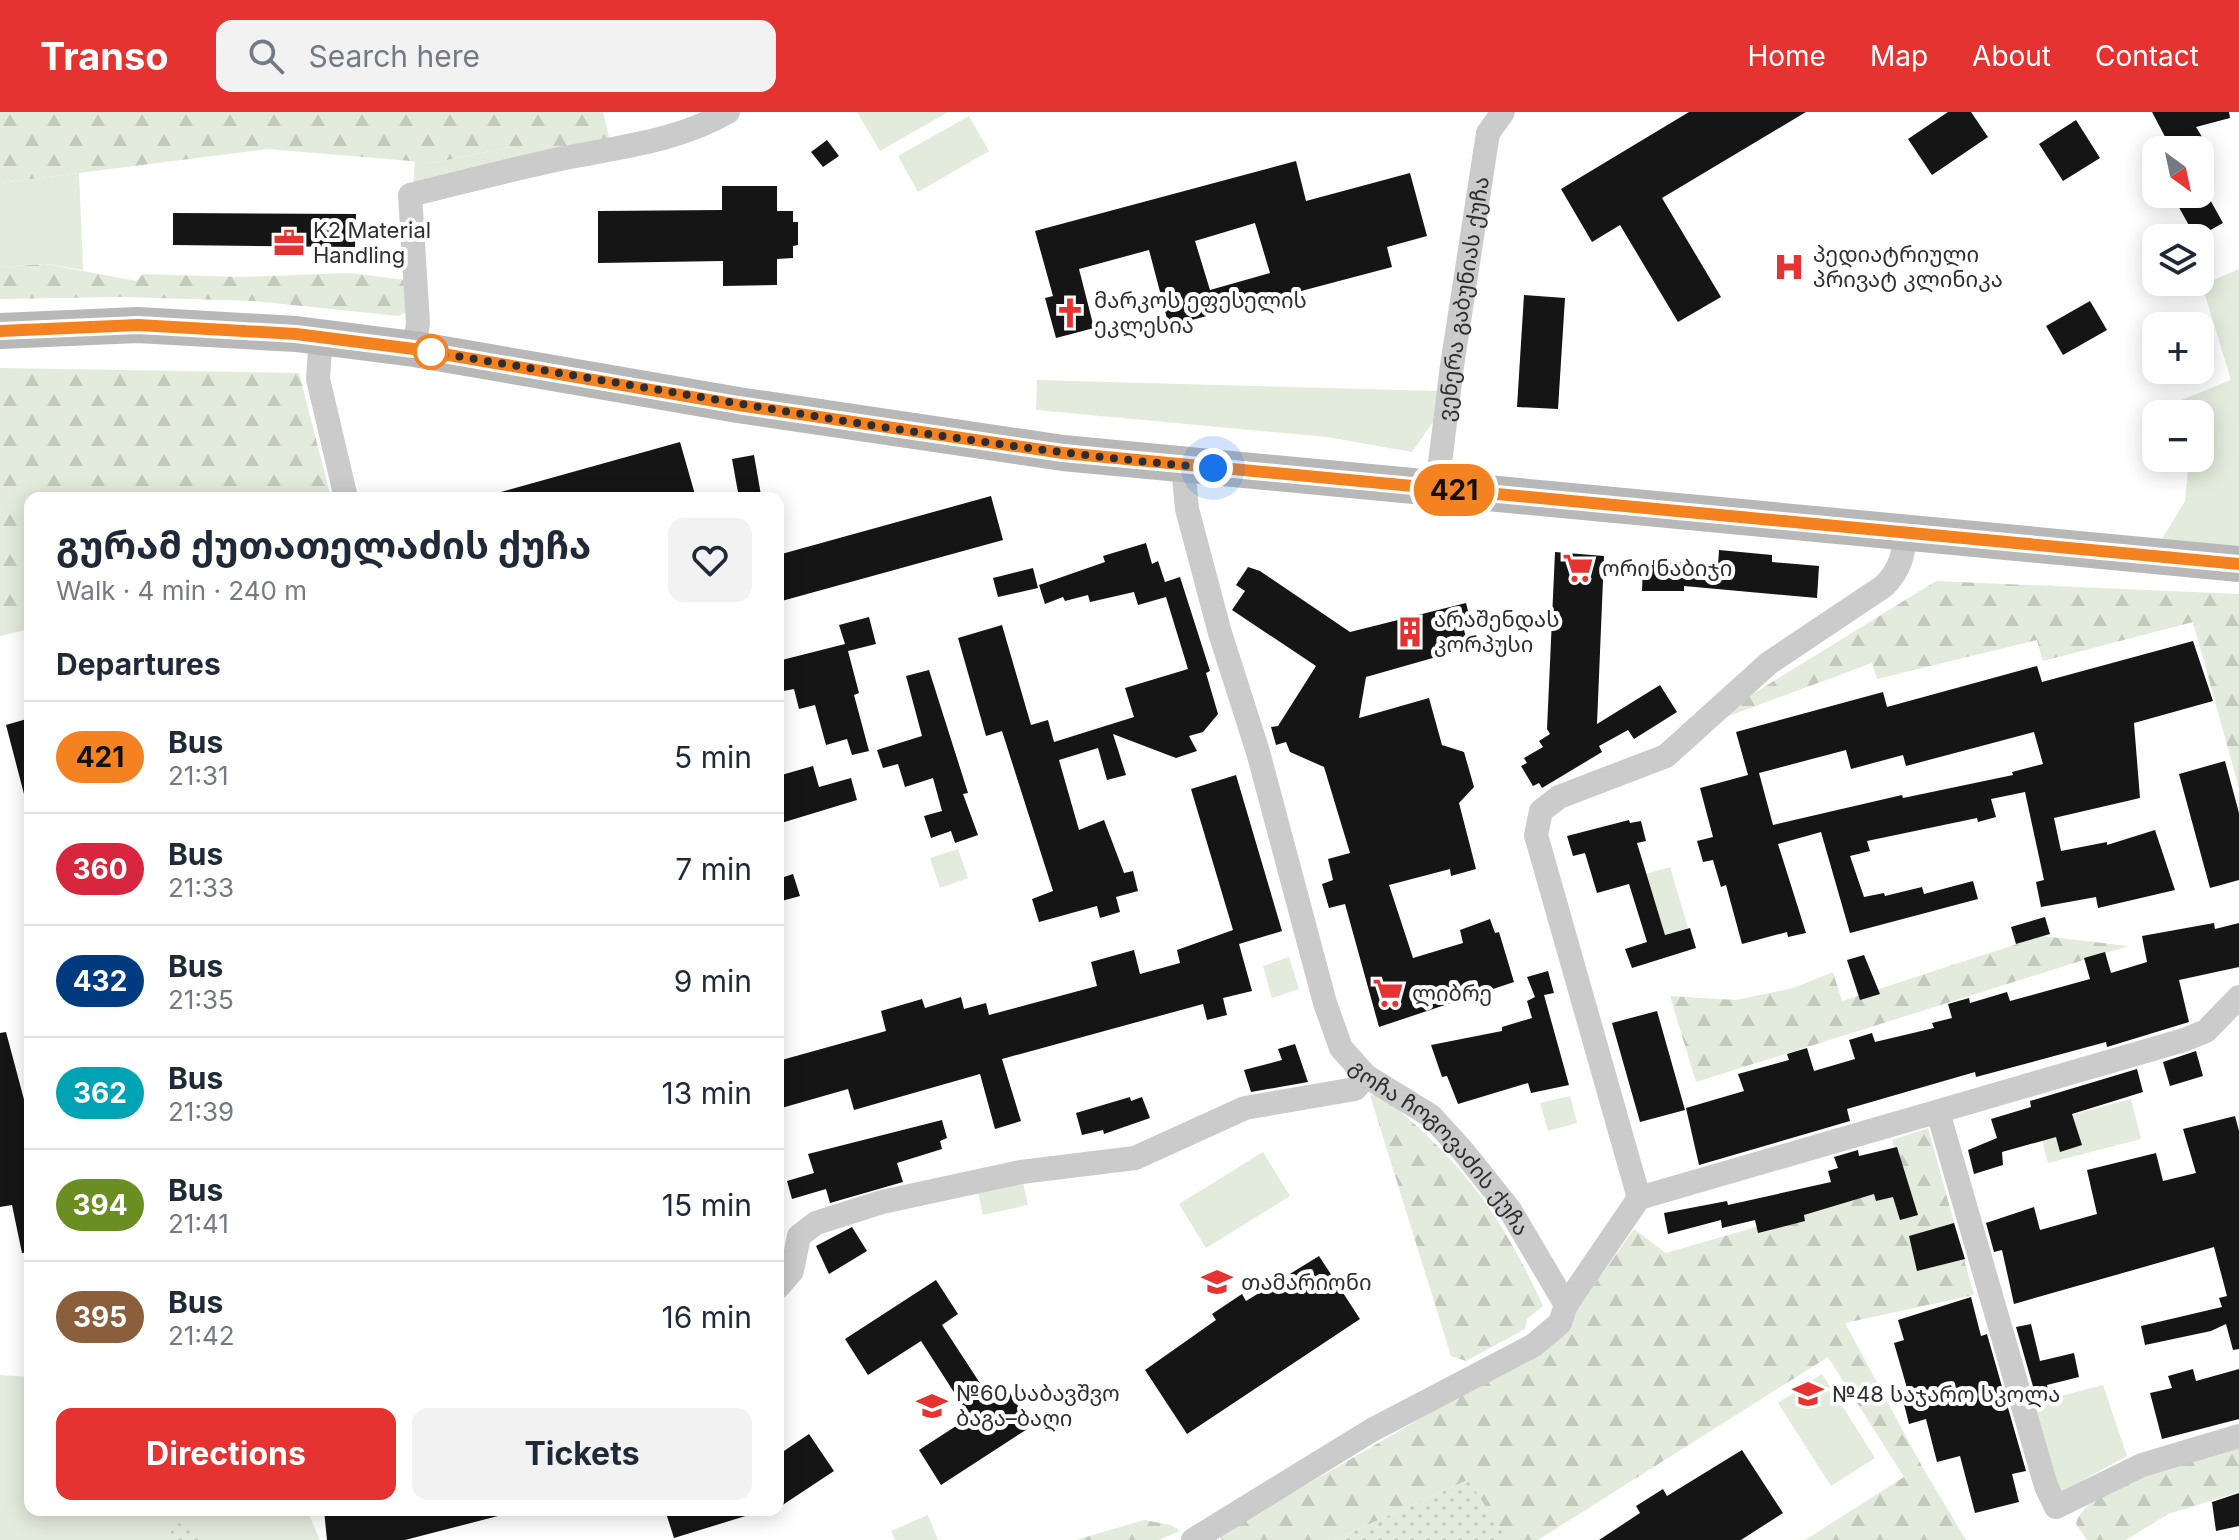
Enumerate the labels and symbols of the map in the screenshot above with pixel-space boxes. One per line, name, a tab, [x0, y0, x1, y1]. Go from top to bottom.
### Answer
north arrow	[2142, 136, 2214, 208]
street label: ვენერა გაბუნიას ქუჩა	[1432, 175, 1494, 423]
place label: K2 Material Handling	[313, 217, 431, 268]
office icon: K2 Material Handling	[272, 226, 306, 260]
place label: პედიატრიული პრივატ კლინიკა	[1813, 241, 2003, 293]
hospital icon: პედიატრიული პრივატ კლინიკა	[1772, 250, 1806, 284]
place label: მარკოს ეფესელის ეკლესია	[1094, 287, 1307, 339]
church icon: მარკოს ეფესელის ეკლესია	[1053, 296, 1087, 330]
unlabelled marker	[414, 335, 448, 369]
your location	[1193, 448, 1233, 488]
line badge: 421	[1408, 464, 1500, 516]
supermarket icon: ორი ნაბიჯი	[1561, 551, 1595, 585]
place label: ორი ნაბიჯი	[1602, 555, 1732, 581]
place label: არაშენდას კორპუსი	[1434, 606, 1559, 657]
building icon: არაშენდას კორპუსი	[1393, 615, 1427, 649]
supermarket icon: ლიბრე	[1371, 976, 1405, 1010]
place label: ლიბრე	[1412, 980, 1492, 1007]
street label: გოჩა ჩოგოვაძის ქუჩა	[1345, 1054, 1535, 1240]
school or university icon: თამარიონი	[1200, 1265, 1234, 1299]
place label: თამარიონი	[1241, 1269, 1372, 1295]
school or university icon: №48 საჯარო სკოლა	[1791, 1377, 1825, 1411]
place label: №60 საბავშვო ბაგა–ბაღი	[956, 1380, 1120, 1432]
place label: №48 საჯარო სკოლა	[1832, 1381, 2060, 1408]
school or university icon: №60 საბავშვო ბაგა–ბაღი	[915, 1389, 949, 1423]

